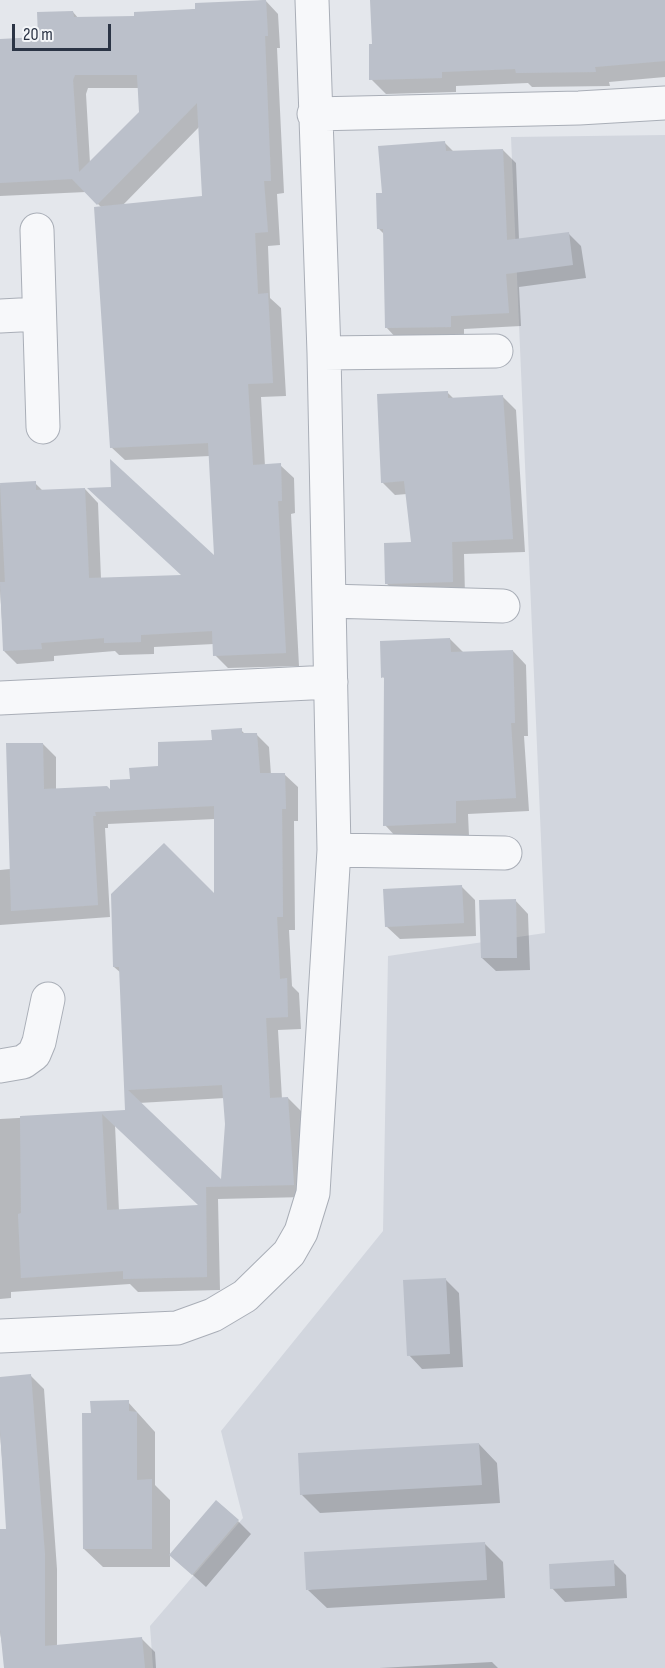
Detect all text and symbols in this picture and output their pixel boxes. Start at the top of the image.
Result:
scale bar [15,12,114,50]
text: 20 m [23,24,53,45]

